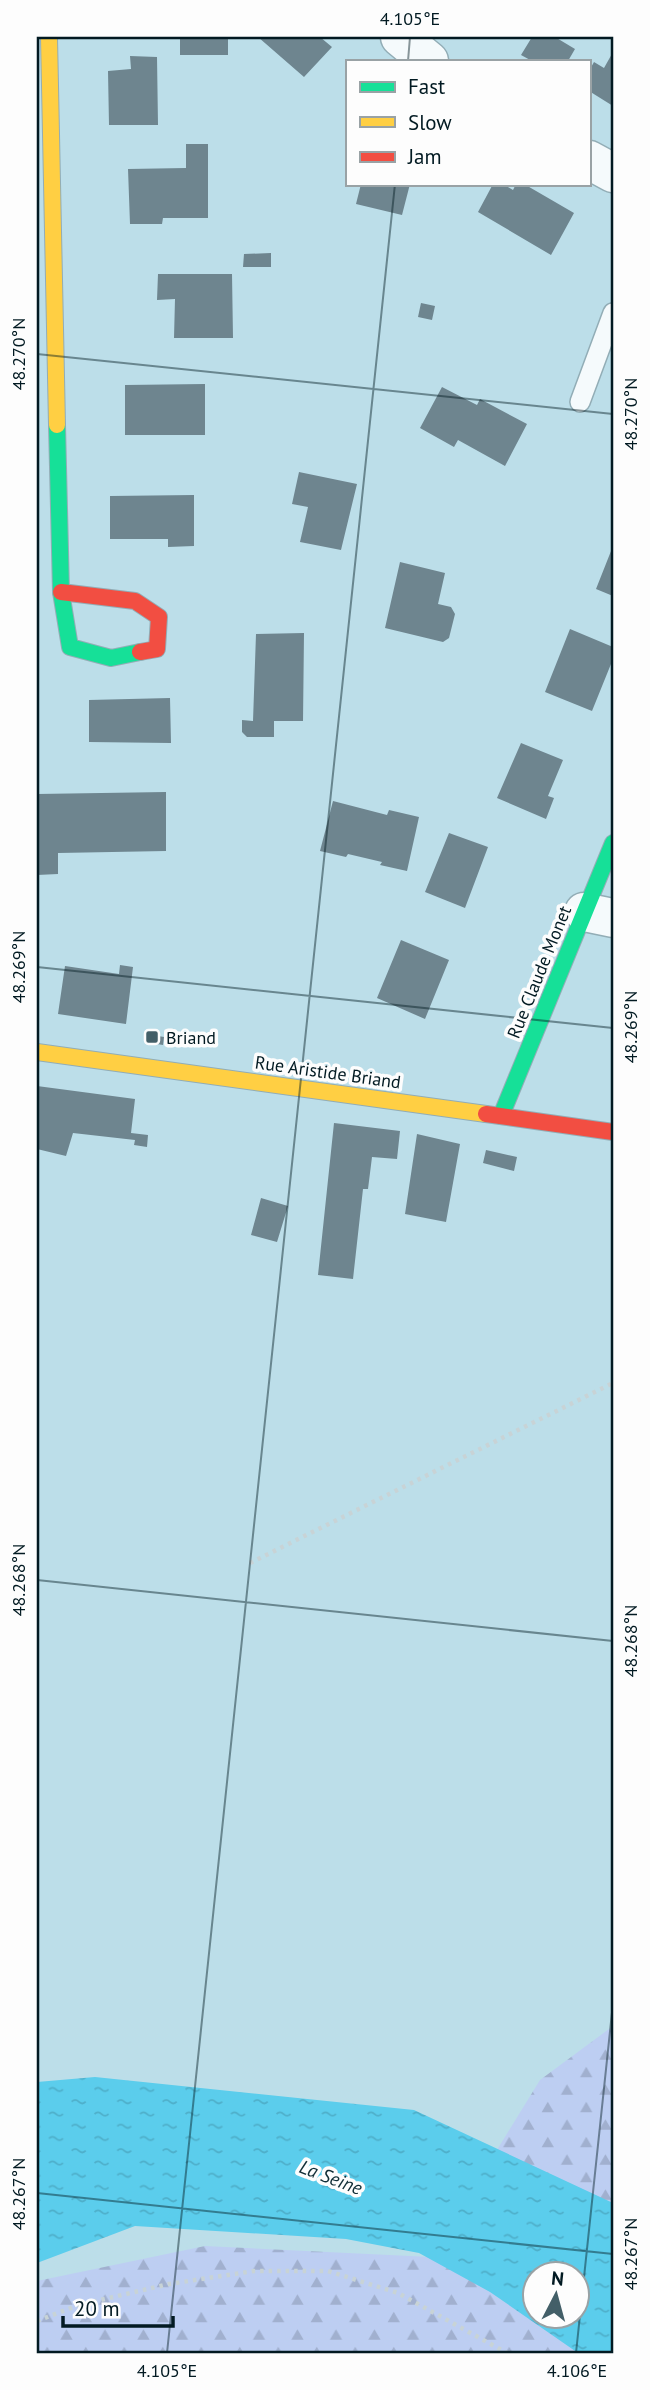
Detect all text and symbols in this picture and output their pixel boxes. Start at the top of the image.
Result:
text: 4.105°E [380,7,440,30]
legend [346,60,590,186]
text: Fast [408,73,445,100]
text: Slow [408,109,452,136]
text: Jam [407,143,442,170]
text: 48.270°N [7,318,30,390]
text: 48.270°N [619,378,642,450]
street label: Rue Claude Monet [502,902,576,1042]
text: 48.269°N [7,931,30,1003]
text: 48.269°N [619,991,642,1063]
place label: Briand [166,1026,216,1049]
marker: Briand [144,1029,160,1045]
street label: Rue Aristide Briand [254,1050,402,1094]
text: 48.268°N [7,1544,30,1616]
text: 48.268°N [619,1605,642,1677]
water label: La Seine [296,2154,366,2200]
text: 48.267°N [7,2158,30,2230]
text: 48.267°N [619,2218,642,2290]
north arrow [520,2260,590,2330]
text: N [550,2266,565,2291]
scale bar [63,2285,173,2329]
text: 20 m [74,2295,120,2322]
text: 4.105°E [137,2359,197,2382]
text: 4.106°E [547,2359,607,2382]

